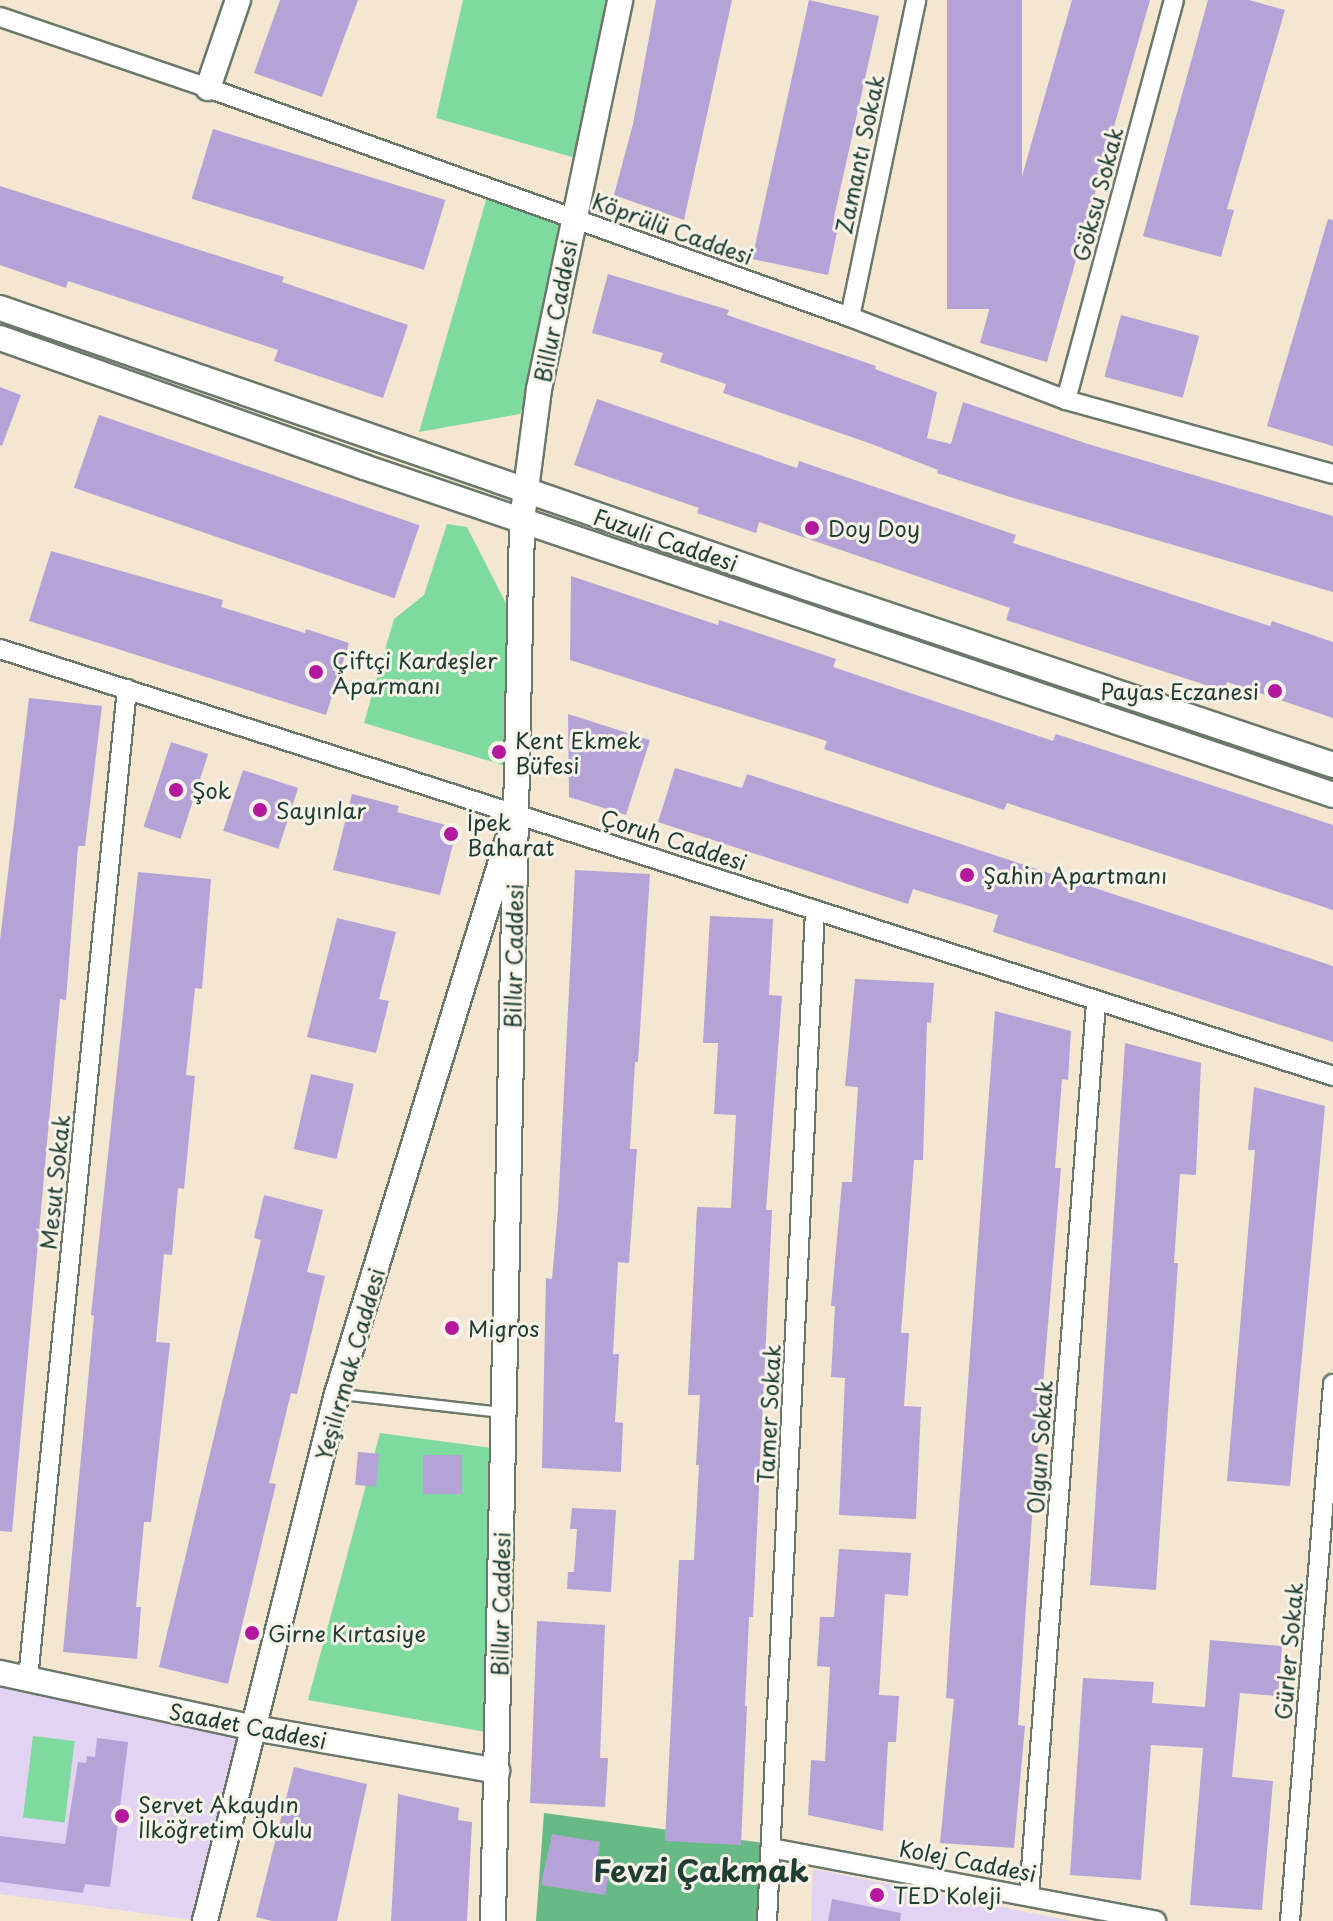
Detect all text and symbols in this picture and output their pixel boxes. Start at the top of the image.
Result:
street label: Zamantı Sokak [829,72,889,236]
street label: Göksu Sokak [1066,124,1128,264]
street label: Köprülü Caddesi [588,186,758,270]
street label: Billur Caddesi [528,237,582,385]
street label: Fuzuli Caddesi [591,502,741,576]
place label: Doy Doy [828,515,921,541]
marker: Doy Doy [803,519,821,537]
place label: Çiftçi Kardeşler Aparmanı [332,646,498,698]
marker: Çiftçi Kardeşler Aparmanı [307,663,325,681]
place label: Payas Eczanesi [1101,678,1259,704]
marker: Payas Eczanesi [1266,682,1284,700]
place label: Kent Ekmek Büfesi [515,726,642,778]
marker: Kent Ekmek Büfesi [490,743,508,761]
place label: Şok [192,777,231,803]
marker: Şok [167,781,185,799]
place label: Sayınlar [276,797,366,823]
marker: Sayınlar [251,801,269,819]
street label: Çoruh Caddesi [597,803,751,875]
place label: İpek Baharat [467,808,554,860]
marker: İpek Baharat [442,825,460,843]
place label: Şahin Apartmanı [983,862,1165,888]
marker: Şahin Apartmanı [958,866,976,884]
street label: Billur Caddesi [499,883,527,1029]
street label: Mesut Sokak [34,1112,74,1252]
street label: Yeşilırmak Caddesi [309,1265,389,1463]
place label: Migros [468,1315,539,1341]
marker: Migros [443,1319,461,1337]
street label: Tamer Sokak [751,1343,785,1485]
street label: Olgun Sokak [1021,1379,1057,1515]
street label: Billur Caddesi [486,1531,514,1677]
street label: Gürler Sokak [1269,1580,1307,1722]
place label: Girne Kırtasiye [268,1620,429,1646]
marker: Girne Kırtasiye [243,1624,261,1642]
street label: Saadet Caddesi [165,1696,331,1754]
place label: Servet Akaydın İlköğretim Okulu [138,1790,312,1842]
marker: Servet Akaydın İlköğretim Okulu [113,1807,131,1825]
street label: Kolej Caddesi [897,1834,1039,1886]
district label: Fevzi Çakmak [593,1852,809,1888]
place label: TED Koleji [893,1882,1001,1908]
marker: TED Koleji [868,1886,886,1904]

